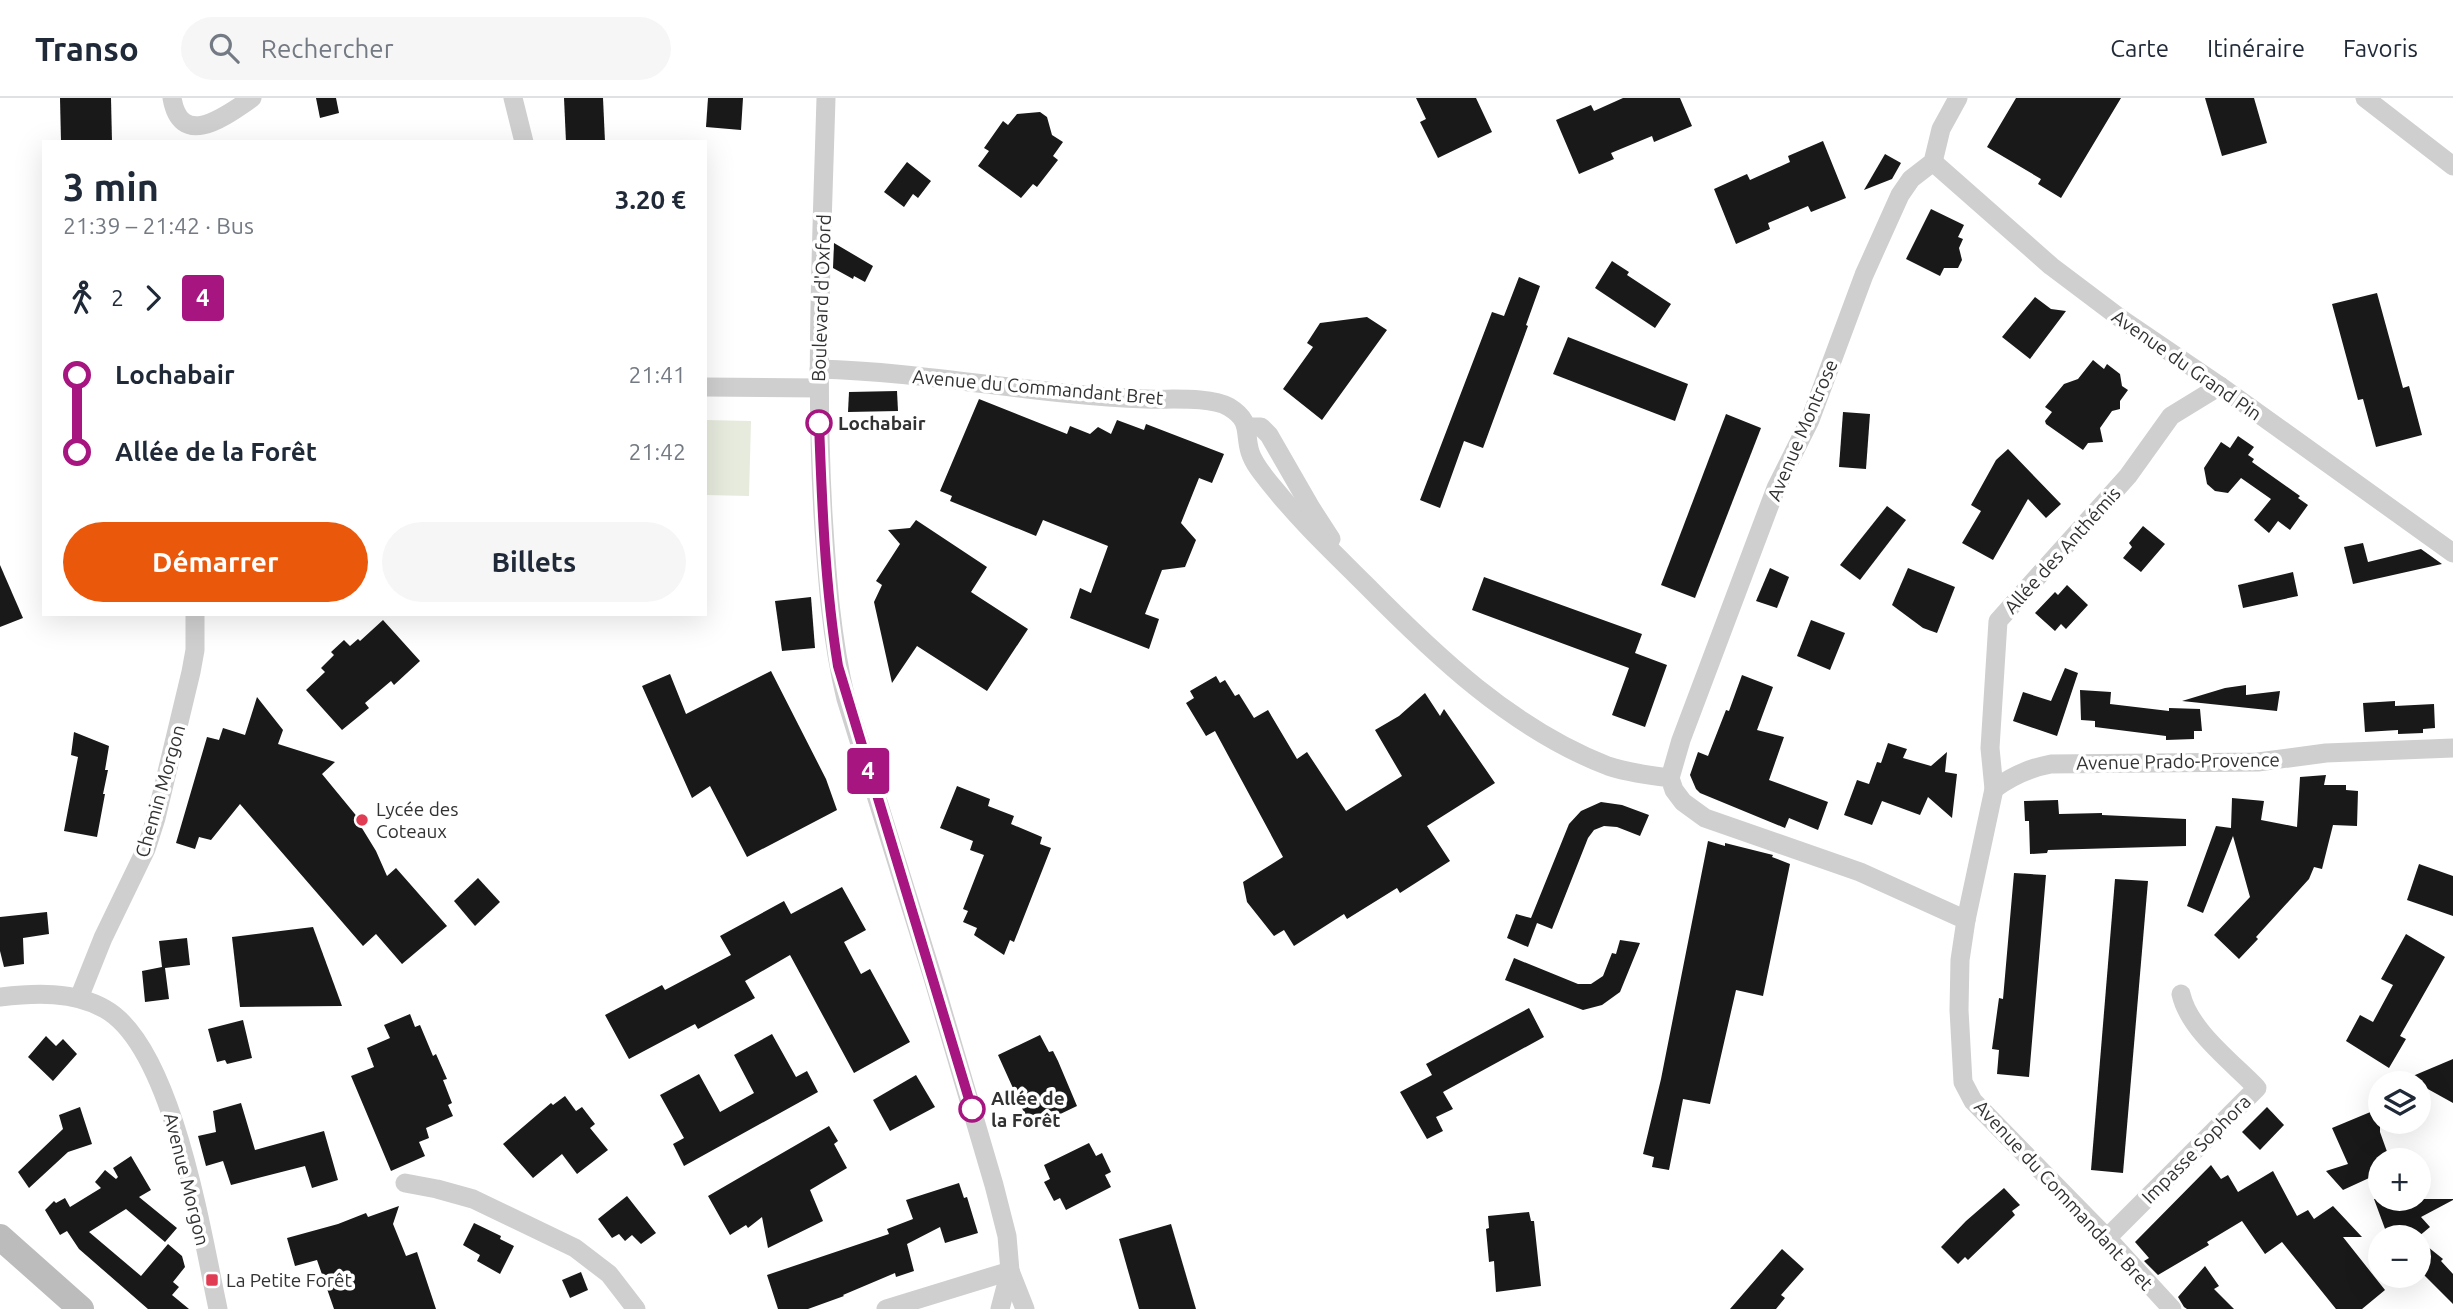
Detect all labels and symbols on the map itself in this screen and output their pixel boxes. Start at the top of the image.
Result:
street label: Boulevard d'Oxford [807,214,835,382]
street label: Avenue du Grand Pin [2108,305,2266,425]
street label: Avenue Montrose [1762,356,1842,504]
street label: Avenue du Commandant Bret [912,365,1165,409]
marker: Lochabair [806,410,832,436]
place label: Lochabair [838,412,926,434]
street label: Allée des Anthémis [1999,482,2125,618]
street label: Chemin Morgon [131,722,189,860]
line badge: 4 [845,748,891,794]
street label: Avenue Prado-Provence [2076,748,2280,774]
place label: Lycée des Coteaux [376,798,459,842]
marker: Lycée des Coteaux [354,812,370,828]
place label: Allée de la Forêt [991,1087,1065,1131]
street label: Impasse Sophora [2137,1090,2255,1208]
street label: Avenue du Commandant Bret [1970,1095,2158,1295]
marker: Allée de la Forêt [959,1096,985,1122]
street label: Avenue Morgon [160,1110,214,1248]
place label: La Petite Forêt [226,1269,352,1291]
marker: La Petite Forêt [204,1272,220,1288]

